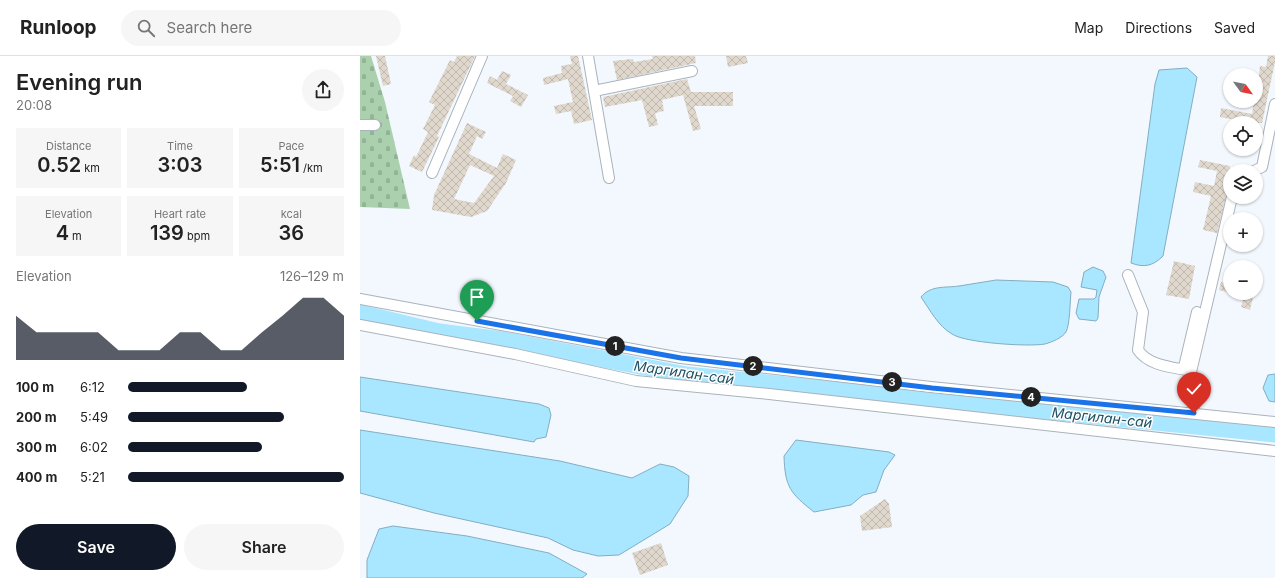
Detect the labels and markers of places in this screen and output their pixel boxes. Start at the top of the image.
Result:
pin [460,280,494,321]
pin: 1 [605,336,625,356]
pin: 2 [743,356,763,376]
pin: 3 [882,372,902,392]
pin [1177,372,1211,413]
pin: 4 [1021,387,1041,407]

